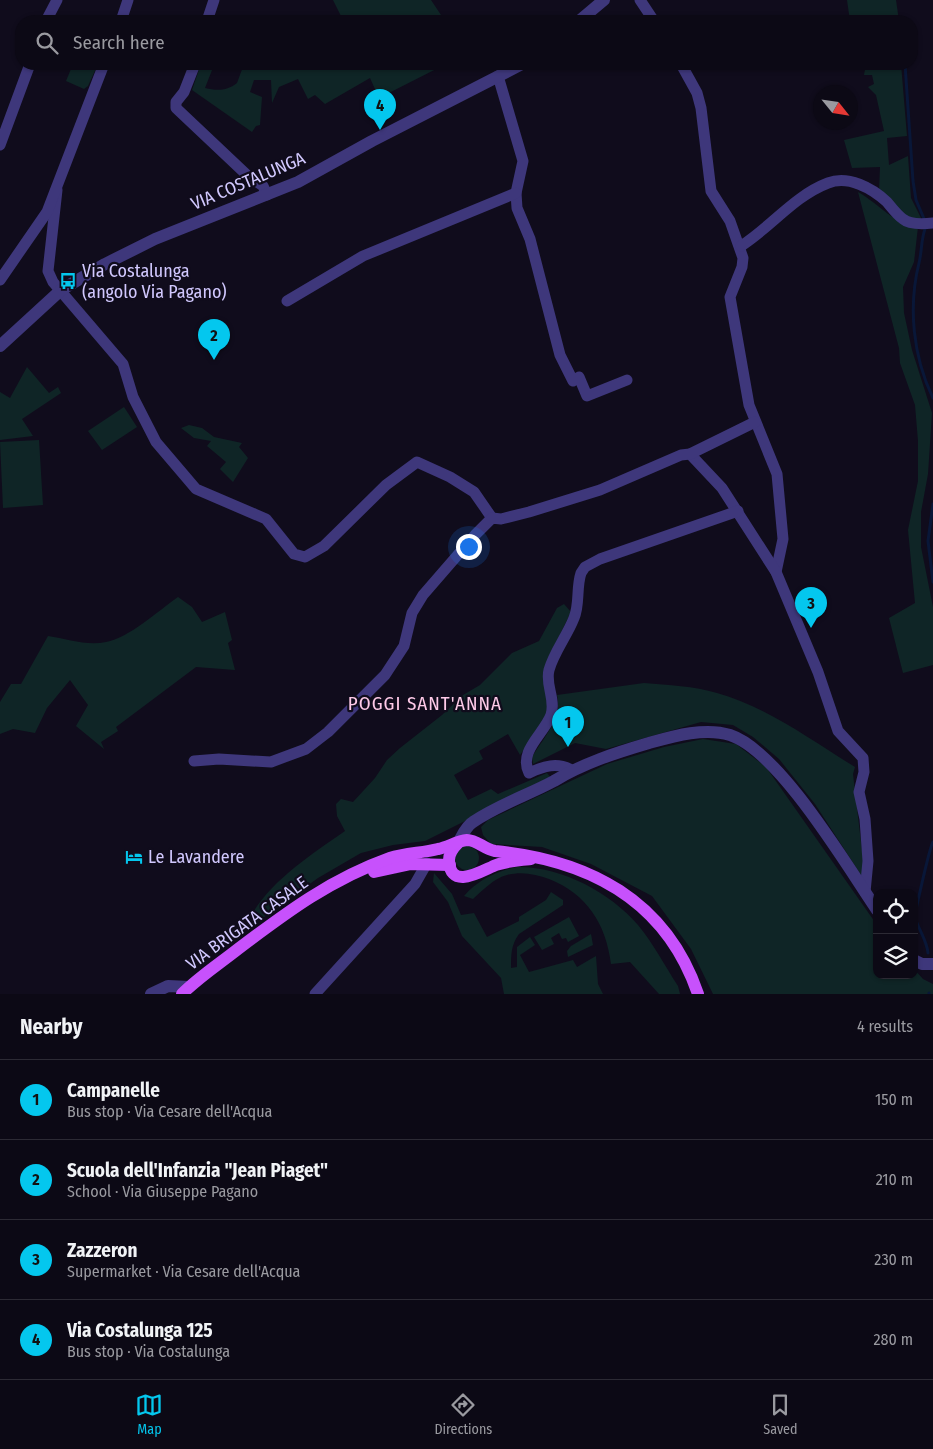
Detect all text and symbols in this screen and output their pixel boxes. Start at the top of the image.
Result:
search box [15,15,918,70]
icon: search [33,29,61,57]
text: Search here [73,31,165,54]
north arrow [813,85,858,130]
pin: 4 [364,89,396,130]
street label: VIA COSTALUNGA [188,147,309,215]
place label: Via Costalunga (angolo Via Pagano) [82,260,227,303]
bus stop icon: Via Costalunga (angolo Via Pagano) [58,271,78,291]
pin: 2 [198,319,230,360]
your location [456,534,482,560]
pin: 3 [795,587,827,628]
district label: POGGI SANT'ANNA [348,692,502,715]
pin: 1 [552,706,584,747]
place label: Le Lavandere [148,846,244,868]
hotel icon: Le Lavandere [124,847,144,867]
street label: VIA BRIGATA CASALE [182,871,312,975]
map controls [873,889,918,979]
button: locate [873,889,918,934]
button: layers [873,934,918,979]
text: Nearby [20,1014,82,1040]
text: 4 results [857,1017,913,1036]
text: Campanelle [67,1079,160,1102]
text: 1 [33,1090,39,1109]
text: 150 m [875,1090,913,1109]
text: Bus stop · Via Cesare dell'Acqua [67,1102,272,1121]
text: Scuola dell'Infanzia "Jean Piaget" [67,1159,328,1182]
text: 2 [32,1170,40,1189]
text: 210 m [876,1170,913,1189]
text: School · Via Giuseppe Pagano [67,1182,258,1201]
text: Zazzeron [67,1239,137,1262]
text: 3 [32,1250,40,1269]
text: 230 m [874,1250,913,1269]
text: Supermarket · Via Cesare dell'Acqua [67,1262,300,1281]
text: Via Costalunga 125 [67,1319,213,1342]
text: 4 [32,1330,40,1349]
text: 280 m [874,1330,913,1349]
text: Bus stop · Via Costalunga [67,1342,230,1361]
tab: Map [135,1391,163,1438]
tab: Directions [434,1391,492,1438]
tab: Saved [763,1391,798,1438]

